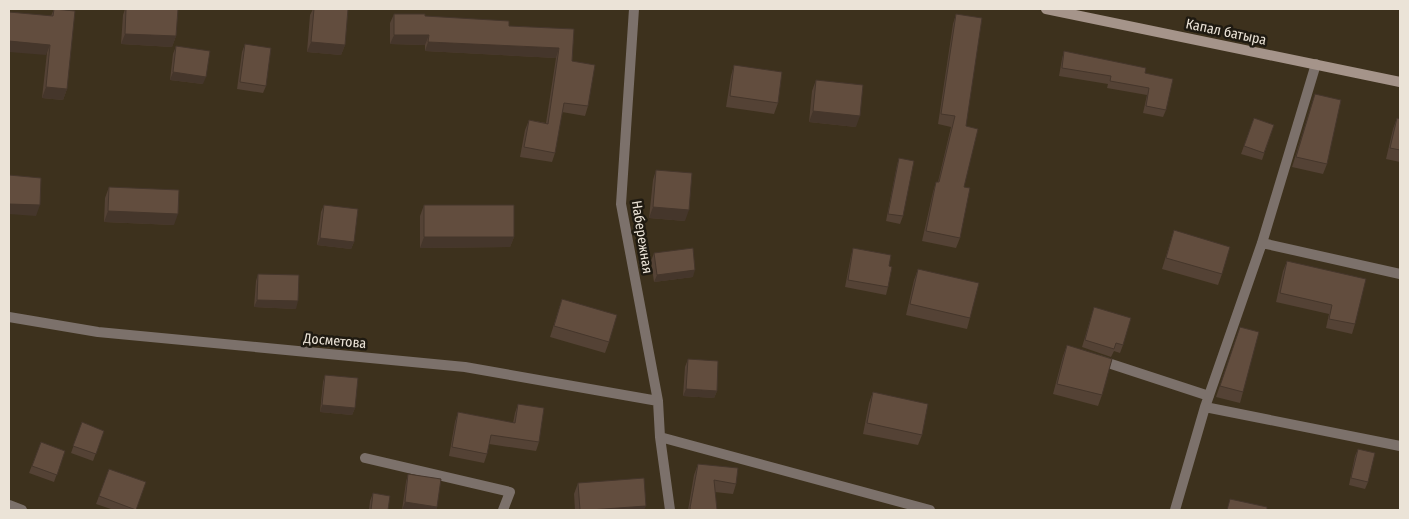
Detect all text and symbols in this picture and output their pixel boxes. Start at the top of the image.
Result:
street label: Капал батыра [1184,15,1268,49]
street label: Набережная [628,199,656,275]
street label: Досметова [302,330,367,352]

